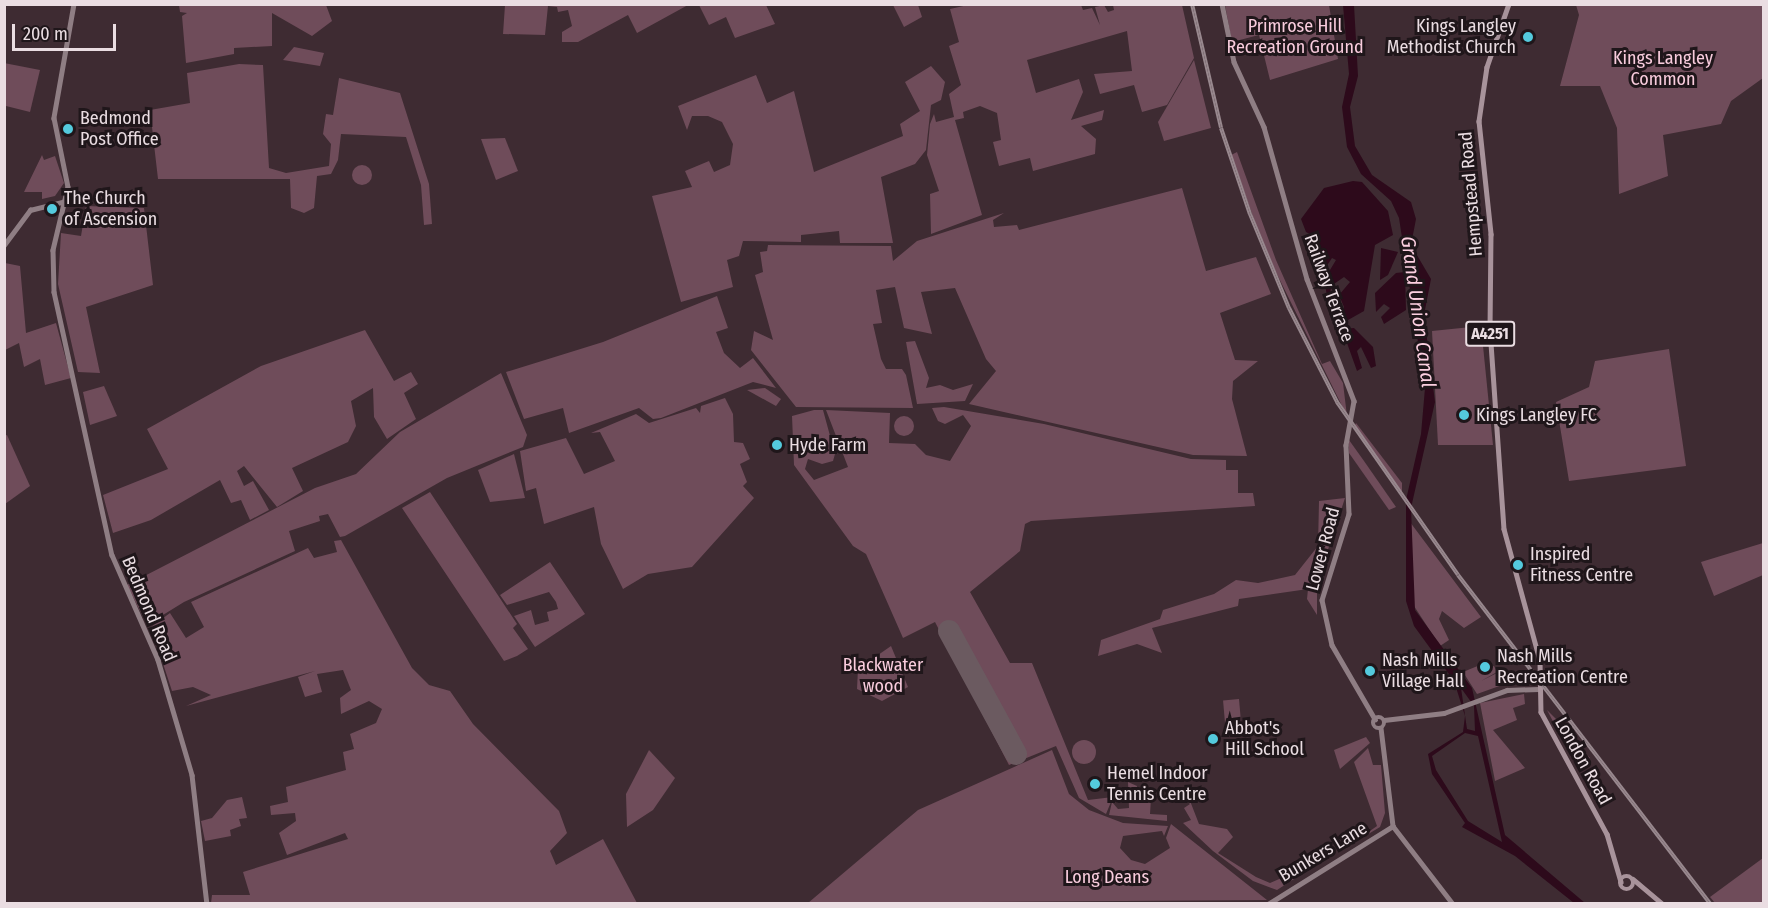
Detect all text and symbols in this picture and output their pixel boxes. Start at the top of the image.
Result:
scale bar [15,12,118,50]
park label: Primrose Hill Recreation Ground [1226,16,1364,58]
place label: Kings Langley Methodist Church [1387,16,1516,58]
text: 200 m [23,23,68,45]
marker: Kings Langley Methodist Church [1521,30,1535,44]
park label: Kings Langley Common [1613,48,1713,90]
place label: Bedmond Post Office [80,108,159,150]
marker: Bedmond Post Office [61,122,75,136]
street label: Hempstead Road [1455,131,1487,257]
place label: The Church of Ascension [64,188,157,230]
marker: The Church of Ascension [45,202,59,216]
street label: Railway Terrace [1299,231,1359,345]
water label: Grand Union Canal [1395,235,1441,389]
road number: A4251 [1464,321,1516,347]
place label: Kings Langley FC [1476,404,1597,426]
marker: Kings Langley FC [1457,408,1471,422]
place label: Hyde Farm [789,434,866,456]
marker: Hyde Farm [770,438,784,452]
street label: Lower Road [1301,505,1345,593]
place label: Inspired Fitness Centre [1530,544,1633,586]
street label: Bedmond Road [117,553,181,665]
marker: Inspired Fitness Centre [1511,558,1525,572]
place label: Nash Mills Recreation Centre [1497,646,1628,688]
place label: Nash Mills Village Hall [1382,650,1464,692]
park label: Blackwater wood [843,655,923,698]
marker: Nash Mills Recreation Centre [1478,660,1492,674]
marker: Nash Mills Village Hall [1363,664,1377,678]
street label: London Road [1550,713,1616,809]
place label: Abbot's Hill School [1225,718,1304,760]
marker: Abbot's Hill School [1206,732,1220,746]
place label: Hemel Indoor Tennis Centre [1107,763,1208,806]
marker: Hemel Indoor Tennis Centre [1088,777,1102,791]
street label: Bunkers Lane [1275,817,1371,887]
park label: Long Deans [1065,866,1149,888]

